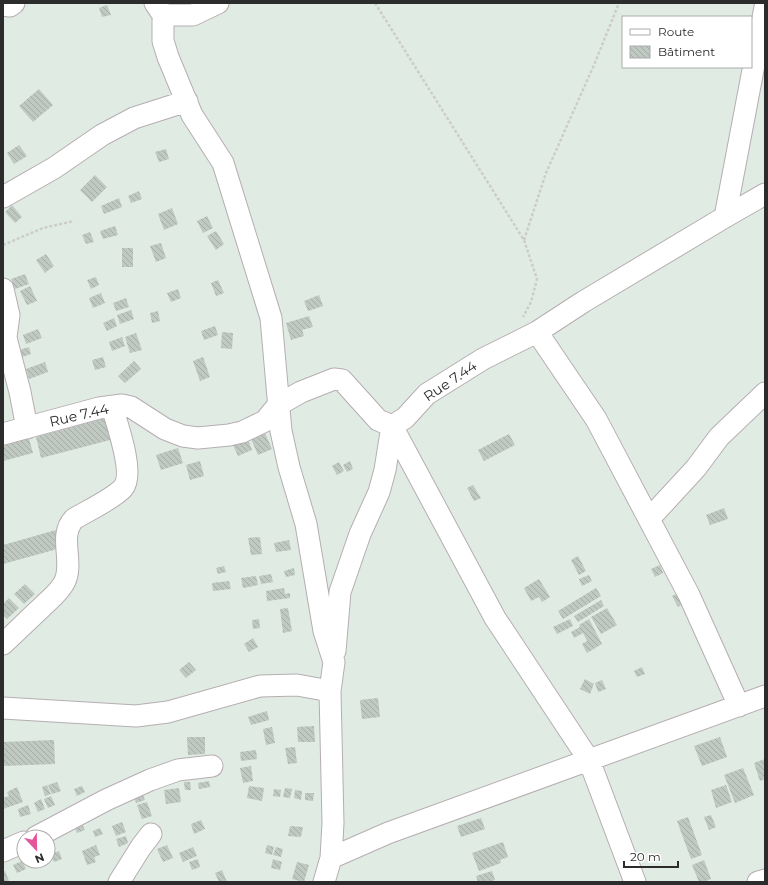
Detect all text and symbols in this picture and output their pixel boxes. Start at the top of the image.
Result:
legend [622,16,752,68]
text: Route [658,24,694,39]
text: Bâtiment [658,44,715,59]
street label: Rue 7.44 [420,356,481,405]
street label: Rue 7.44 [48,399,111,431]
north arrow [16,829,56,869]
scale bar [624,843,678,869]
text: 20 m [630,849,661,864]
text: N [33,850,46,866]

